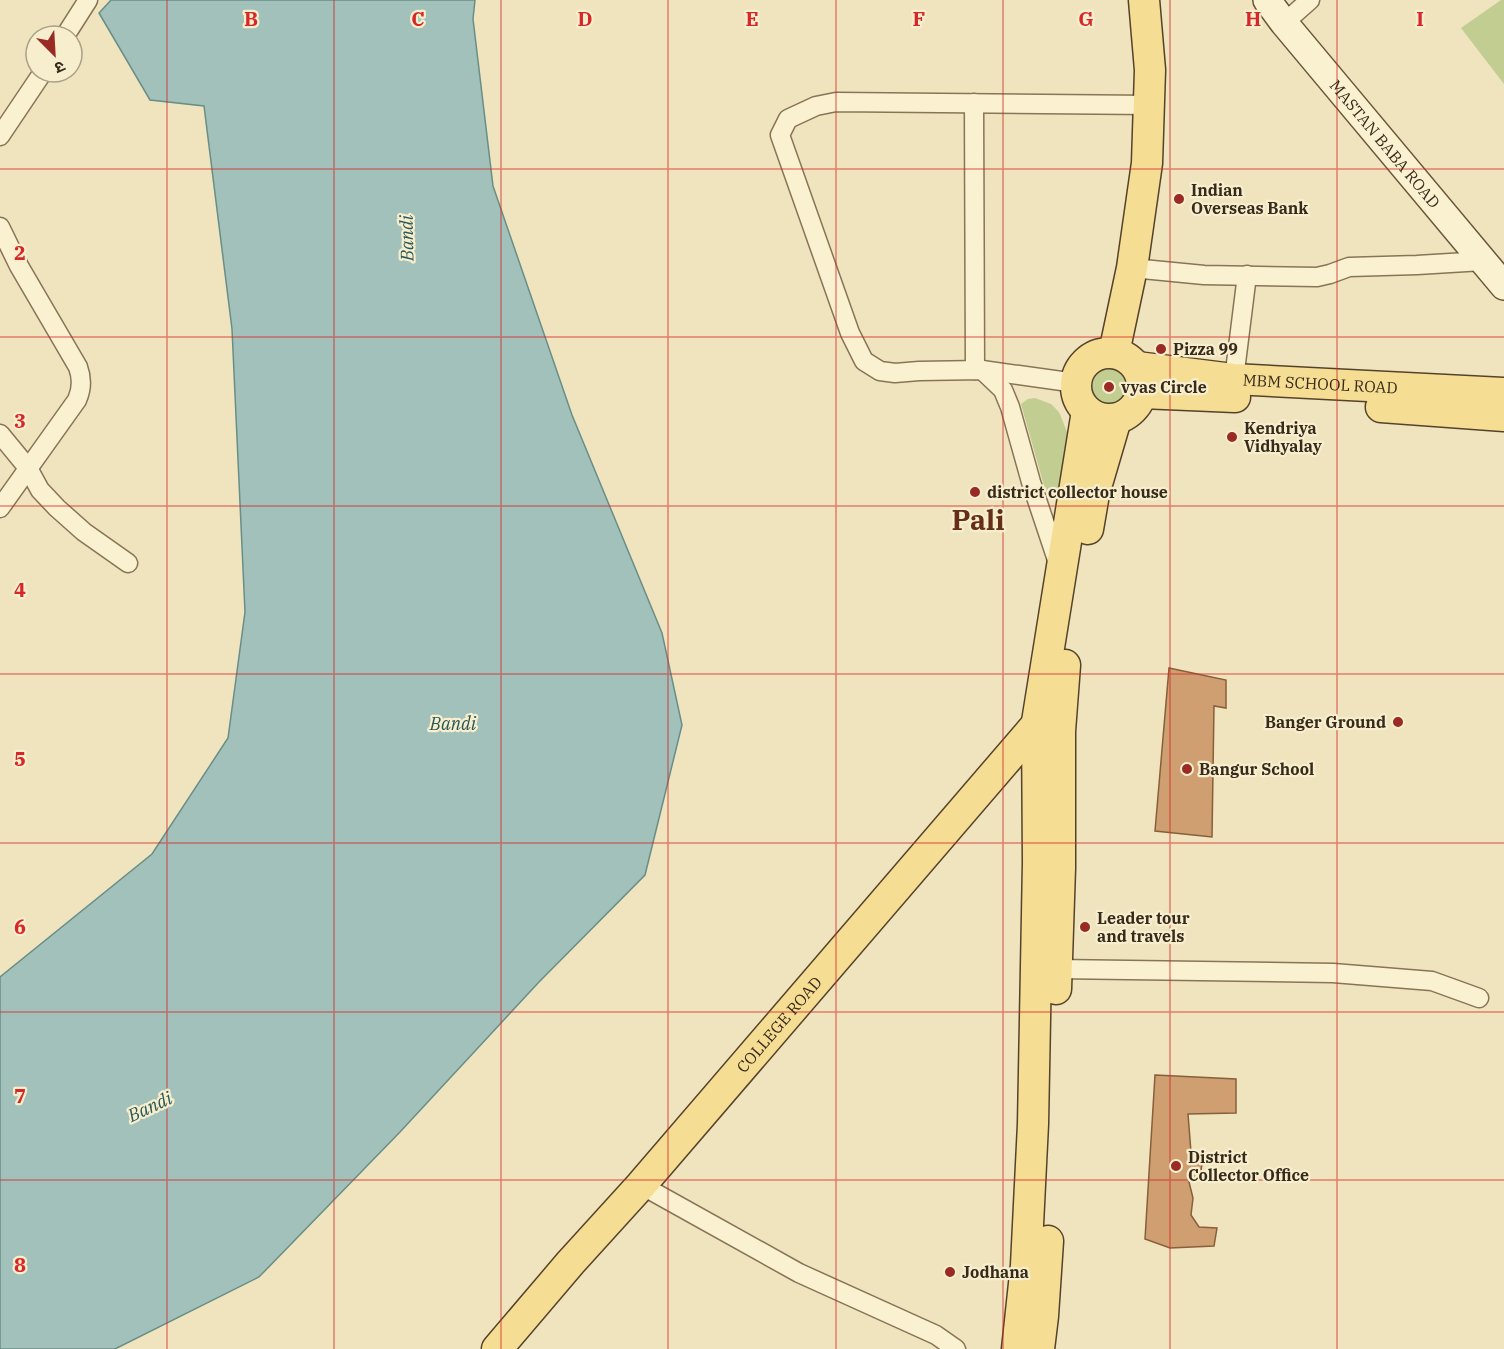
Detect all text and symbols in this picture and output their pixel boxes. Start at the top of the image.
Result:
text: B [244,5,258,32]
text: C [411,5,425,32]
text: D [577,5,593,32]
text: E [745,5,759,32]
text: F [913,5,925,32]
text: G [1078,5,1094,32]
text: H [1245,5,1261,32]
text: I [1416,5,1424,32]
north arrow [24,24,84,84]
text: उ [51,57,68,79]
street label: MASTAN BABA ROAD [1326,75,1444,212]
place label: Indian Overseas Bank [1191,180,1308,218]
marker: Indian Overseas Bank [1172,192,1186,206]
water label: Bandi [395,214,418,262]
text: 2 [14,239,26,266]
place label: Pizza 99 [1173,339,1238,359]
marker: Pizza 99 [1154,342,1168,356]
street label: MBM SCHOOL ROAD [1242,370,1398,397]
place label: vyas Circle [1121,377,1207,397]
marker: vyas Circle [1102,380,1116,394]
text: 3 [14,407,26,434]
place label: Kendriya Vidhyalay [1244,418,1323,456]
marker: Kendriya Vidhyalay [1225,430,1239,444]
place label: district collector house [987,482,1168,502]
marker: district collector house [968,485,982,499]
district label: Pali [951,501,1005,538]
text: 4 [14,576,26,603]
water label: Bandi [429,712,477,735]
place label: Banger Ground [1265,712,1386,732]
marker: Banger Ground [1391,715,1405,729]
text: 5 [14,745,26,772]
place label: Bangur School [1199,759,1314,779]
marker: Bangur School [1180,762,1194,776]
place label: Leader tour and travels [1097,908,1190,946]
text: 6 [14,913,26,940]
marker: Leader tour and travels [1078,920,1092,934]
street label: COLLEGE ROAD [732,972,826,1077]
text: 7 [14,1082,26,1109]
water label: Bandi [123,1086,176,1127]
place label: District Collector Office [1188,1147,1309,1185]
marker: District Collector Office [1169,1159,1183,1173]
text: 8 [14,1251,26,1278]
place label: Jodhana [962,1262,1029,1282]
marker: Jodhana [943,1265,957,1279]

